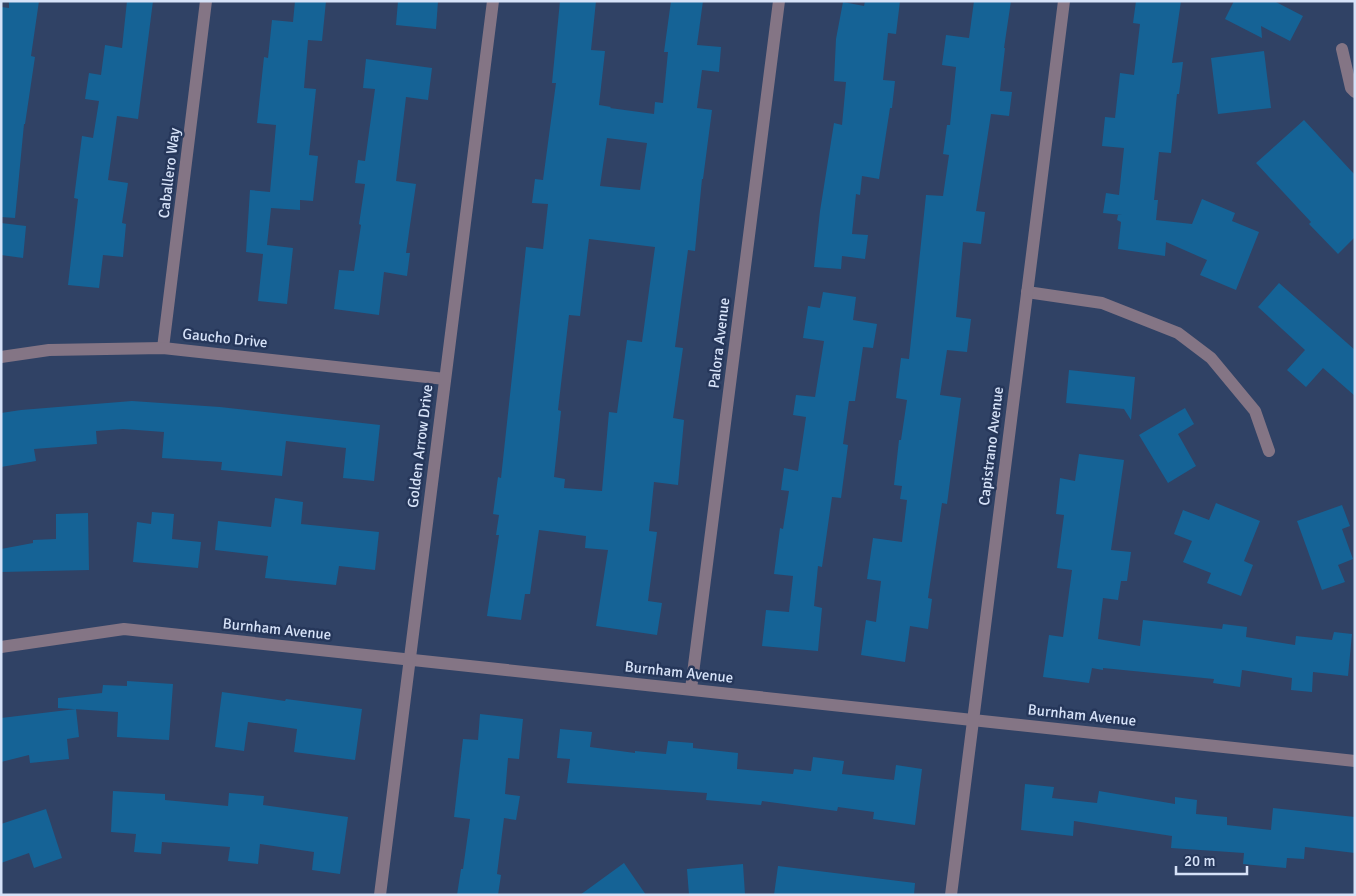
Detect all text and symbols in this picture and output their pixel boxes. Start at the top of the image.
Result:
street label: Caballero Way [155,127,183,219]
street label: Palora Avenue [705,297,733,389]
street label: Gaucho Drive [182,325,268,351]
street label: Golden Arrow Drive [404,383,436,509]
street label: Capistrano Avenue [975,386,1007,506]
street label: Burnham Avenue [222,614,332,644]
street label: Burnham Avenue [624,657,734,687]
street label: Burnham Avenue [1027,700,1137,730]
scale bar [1176,844,1247,876]
text: 20 m [1184,852,1215,870]

